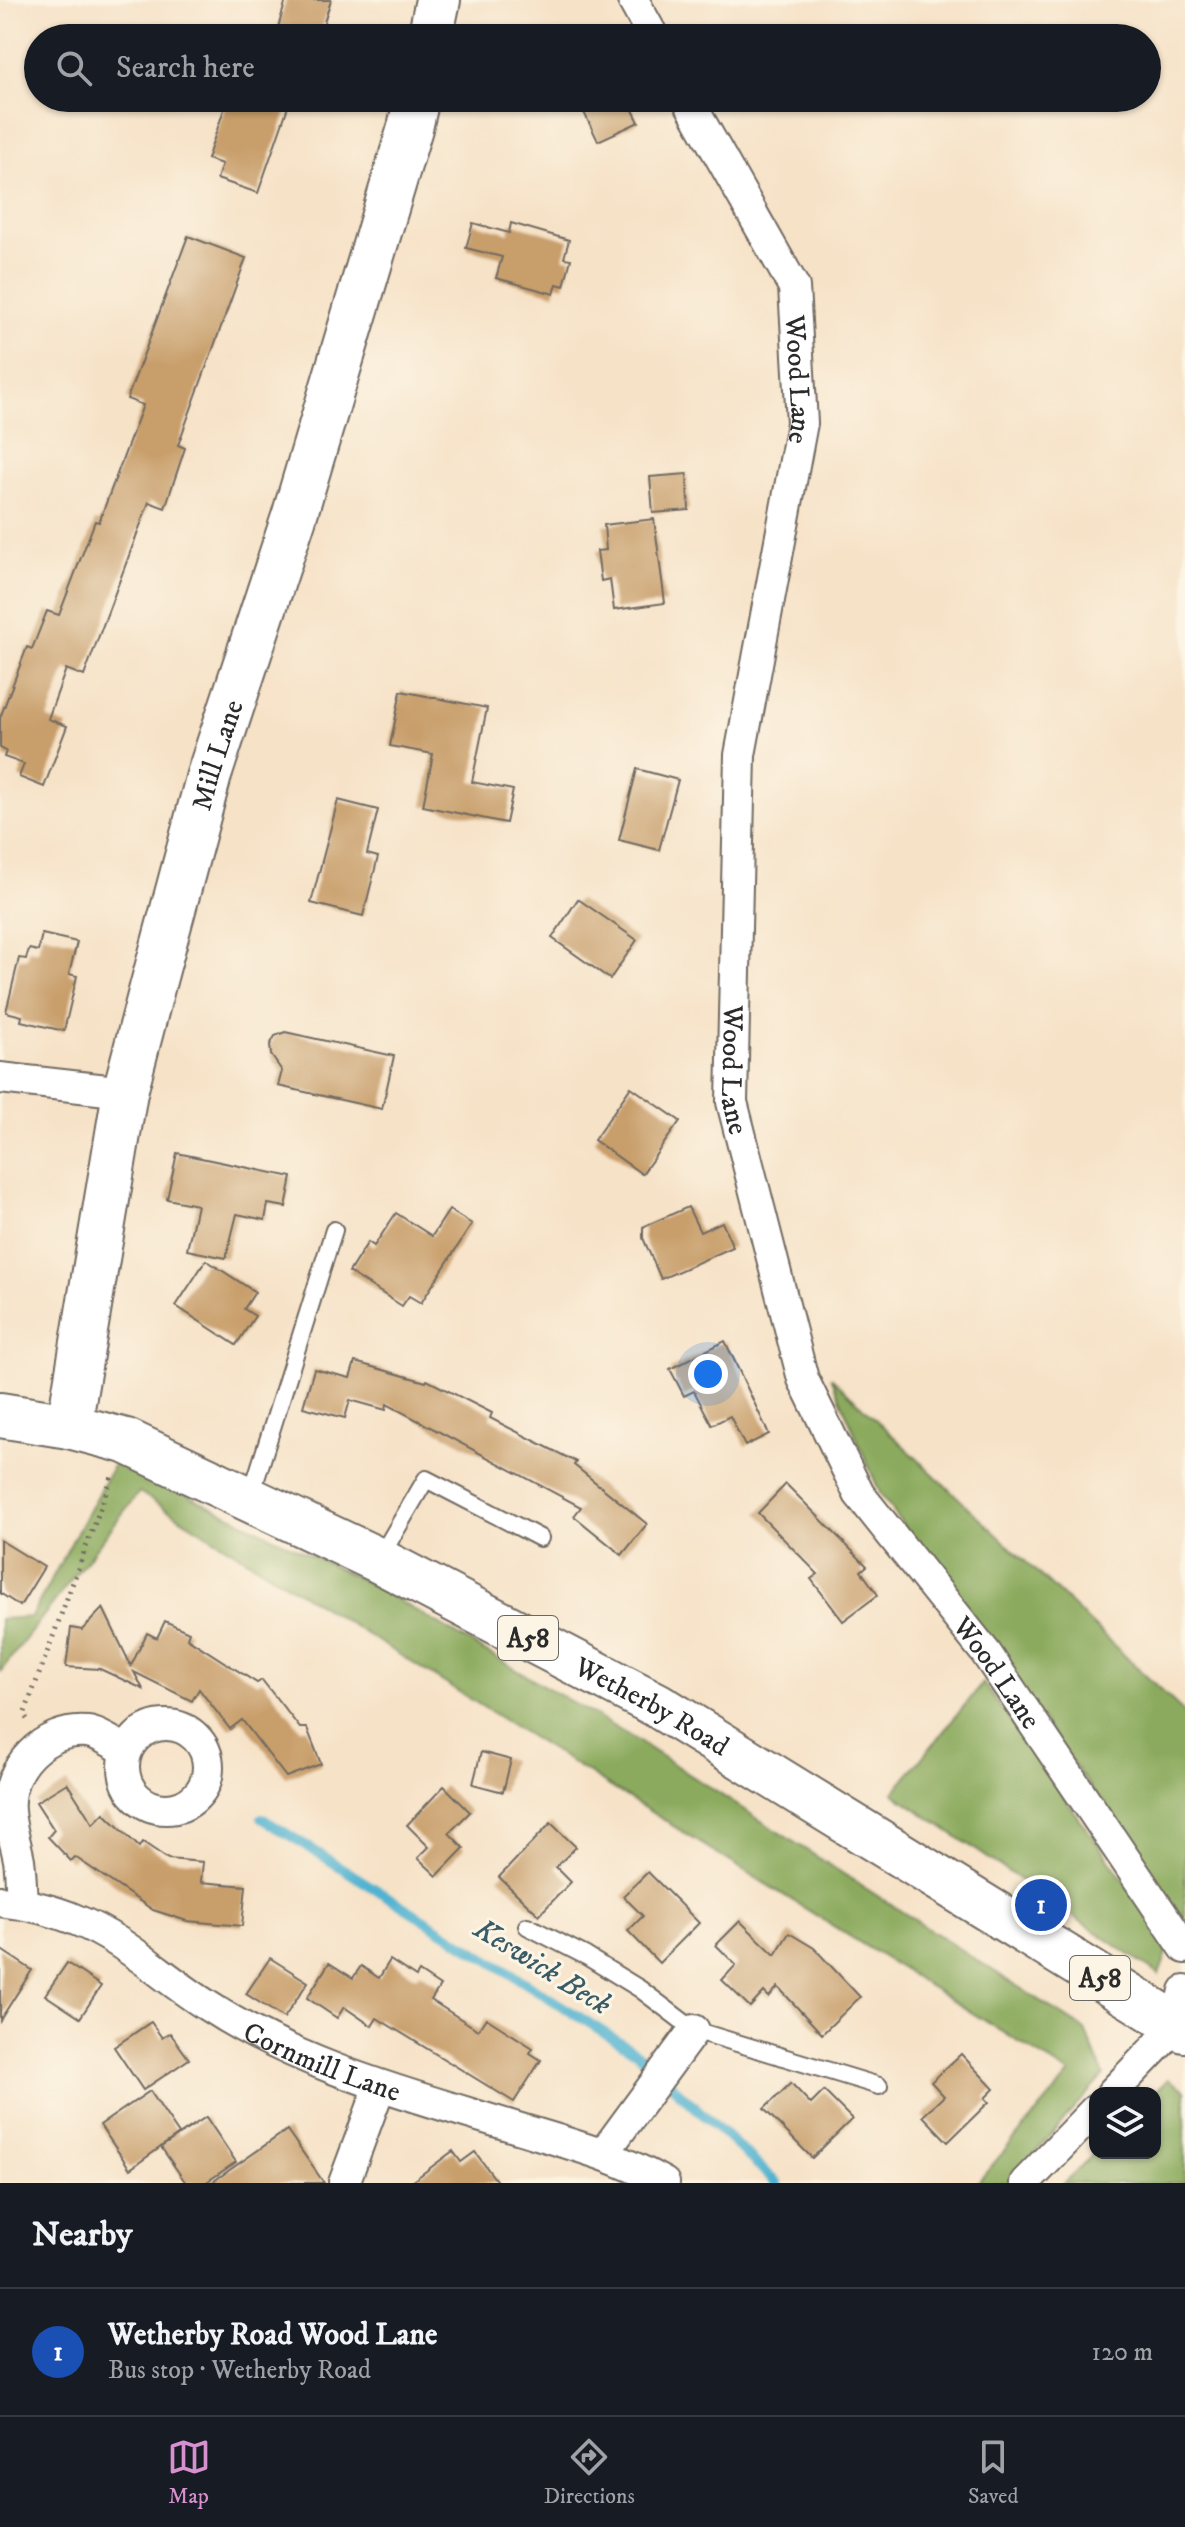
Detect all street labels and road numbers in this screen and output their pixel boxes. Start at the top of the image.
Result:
street label: Wood Lane [777,313,819,447]
street label: Mill Lane [184,696,252,814]
street label: Wood Lane [712,1003,756,1138]
street label: Wood Lane [944,1609,1048,1736]
road number: A58 [498,1616,558,1660]
street label: Wetherby Road [568,1649,735,1764]
road number: A58 [1070,1956,1130,2000]
street label: Cornmill Lane [237,2014,405,2110]

